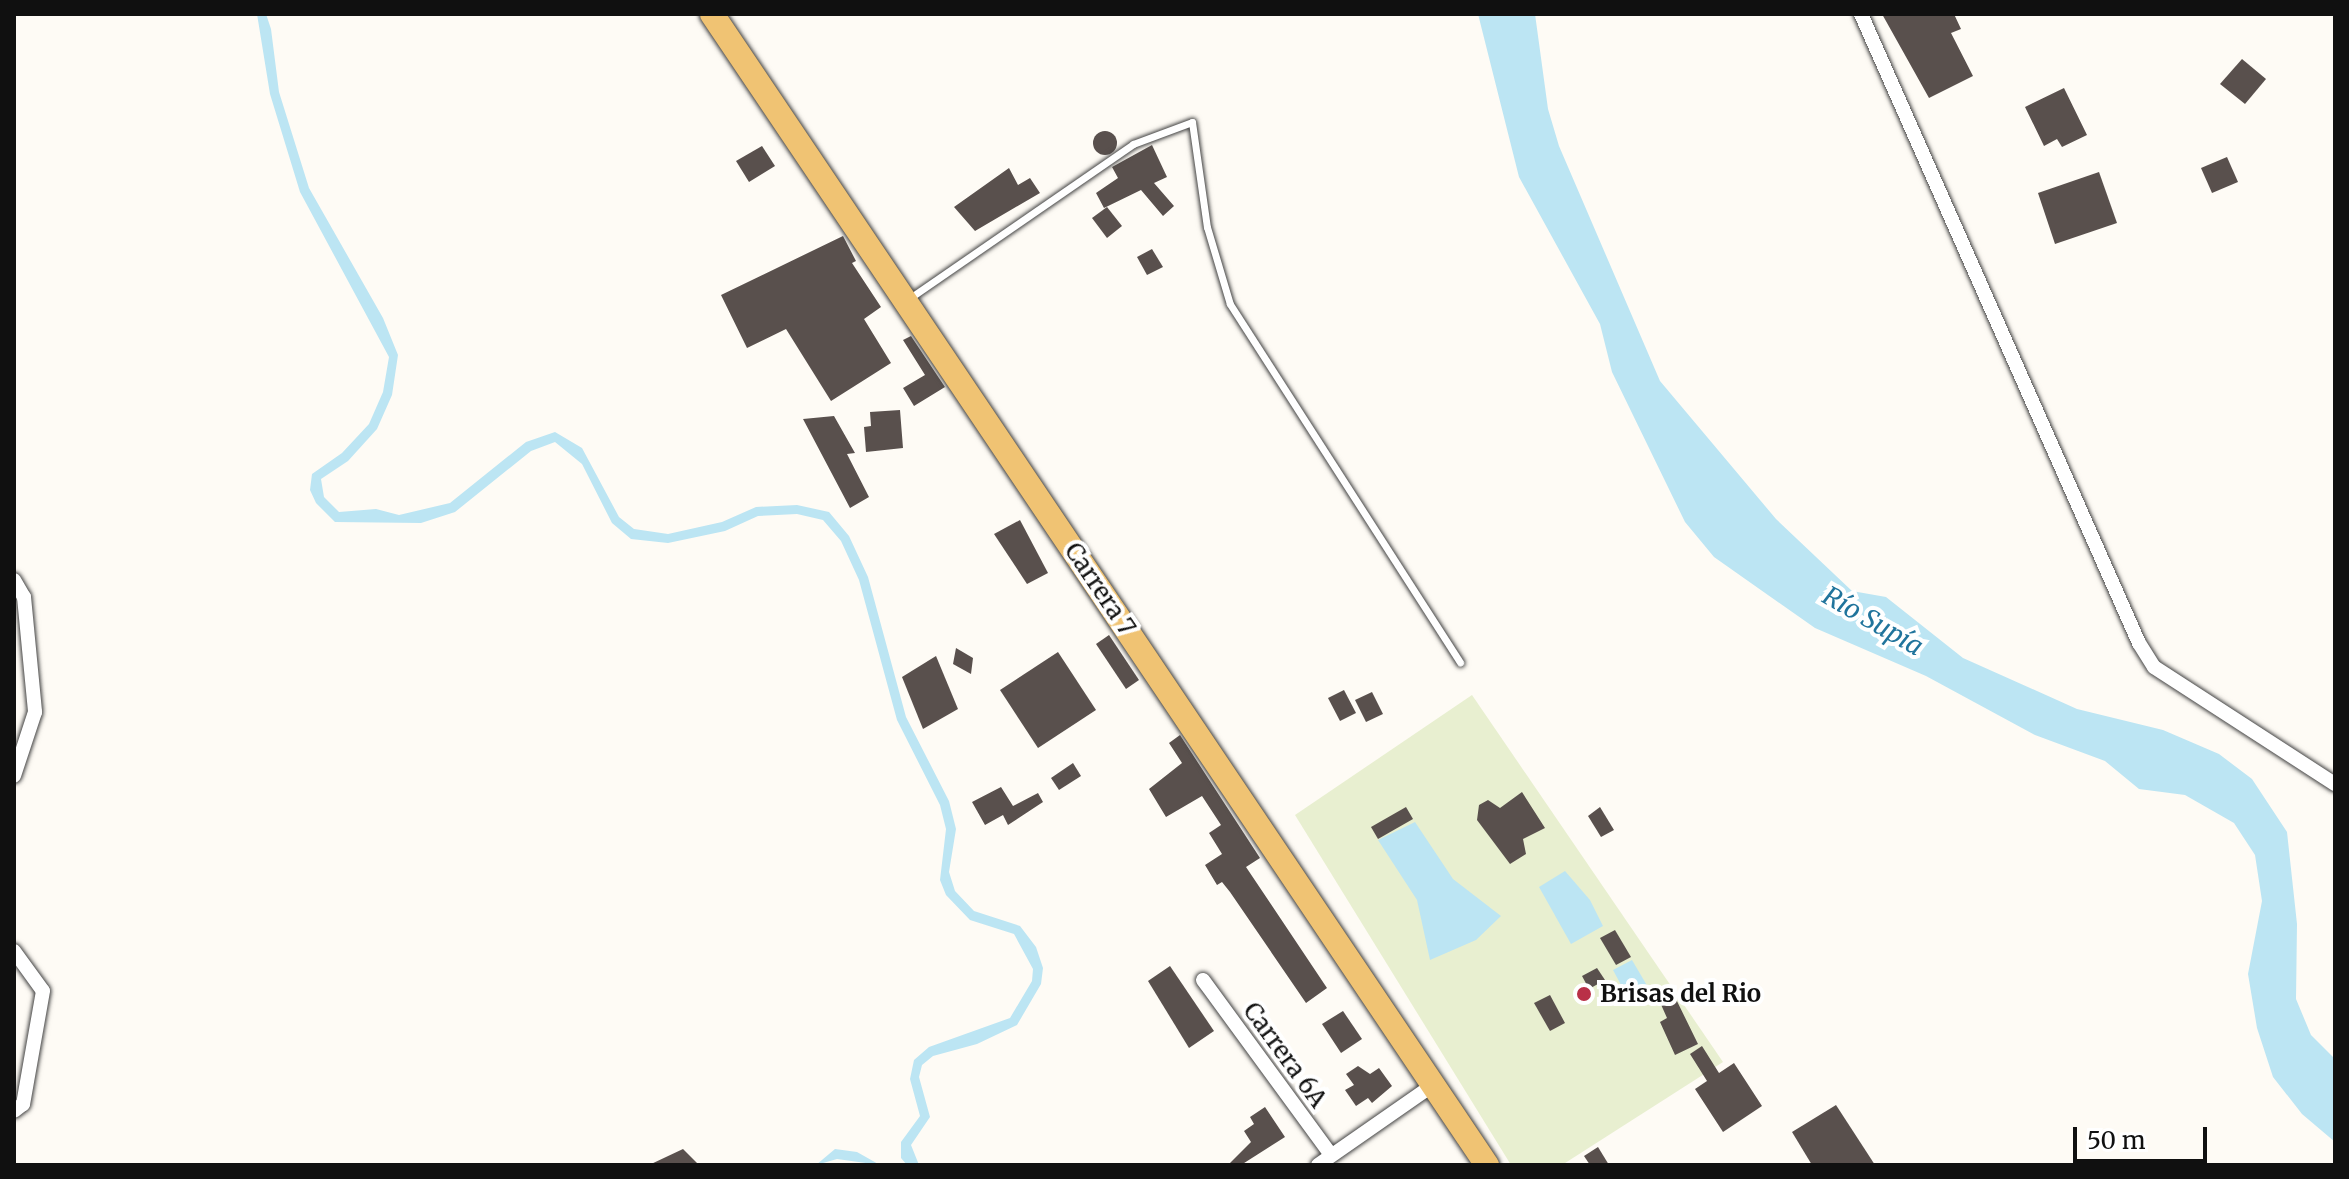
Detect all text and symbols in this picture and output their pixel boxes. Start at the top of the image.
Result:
street label: Carrera 7 [1059,537,1141,641]
water label: Río Supía [1817,580,1929,662]
place label: Brisas del Rio [1600,980,1761,1008]
marker: Brisas del Rio [1575,985,1593,1003]
street label: Carrera 6A [1237,997,1333,1113]
scale bar [2077,1111,2211,1161]
text: 50 m [2087,1125,2146,1156]

